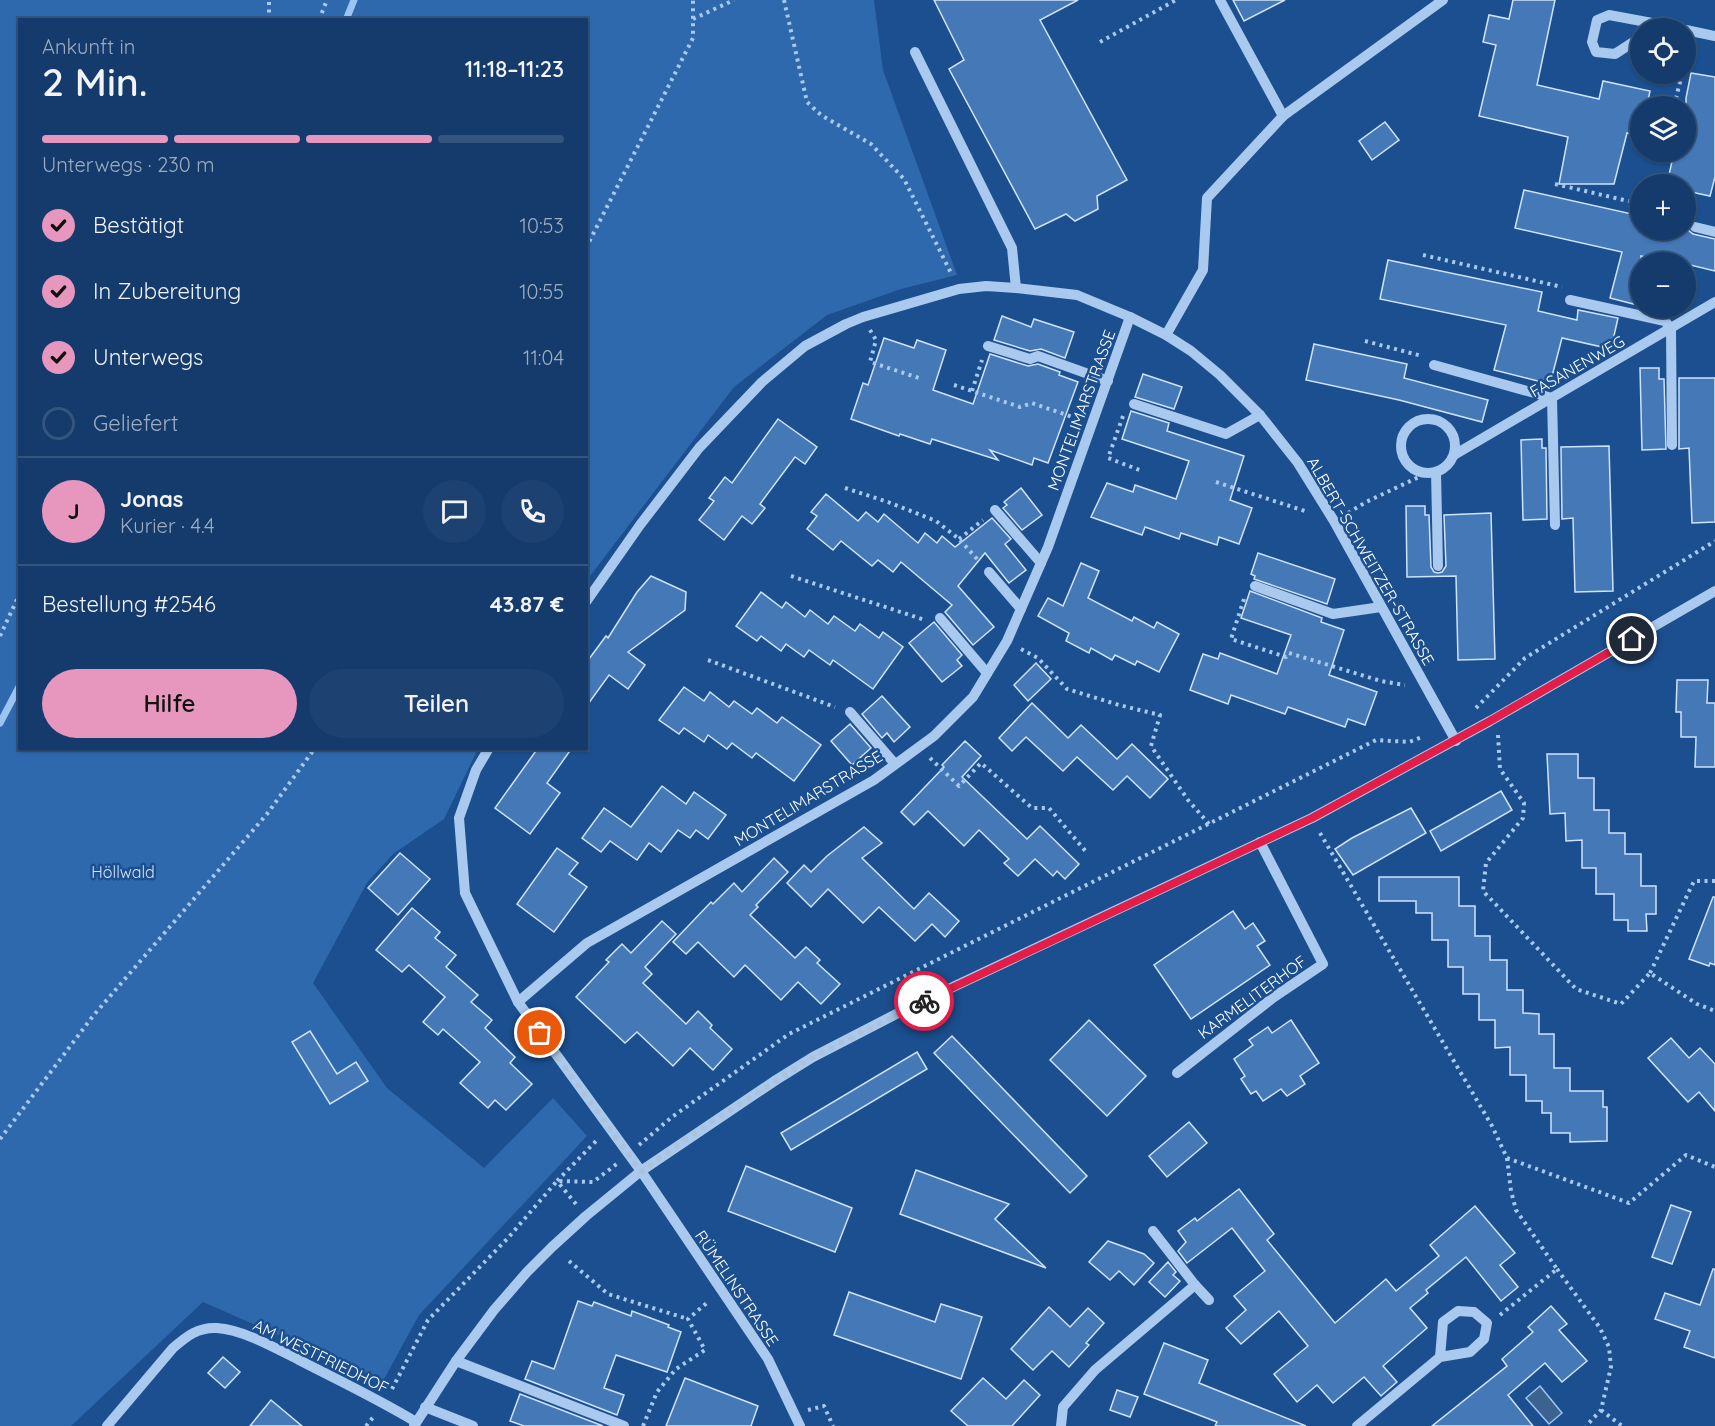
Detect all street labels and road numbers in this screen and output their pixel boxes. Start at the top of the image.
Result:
street label: MONTELIMARSTRASSE [1043,327,1119,493]
street label: FASANENWEG [1526,331,1628,401]
street label: ALBERT-SCHWEITZER-STRASSE [1303,453,1439,669]
street label: MONTELIMARSTRASSE [730,746,886,850]
street label: KARMELITERHOF [1194,951,1310,1043]
street label: RÜMELINSTRASSE [691,1226,783,1350]
street label: AM WESTFRIEDHOF [250,1314,392,1398]

